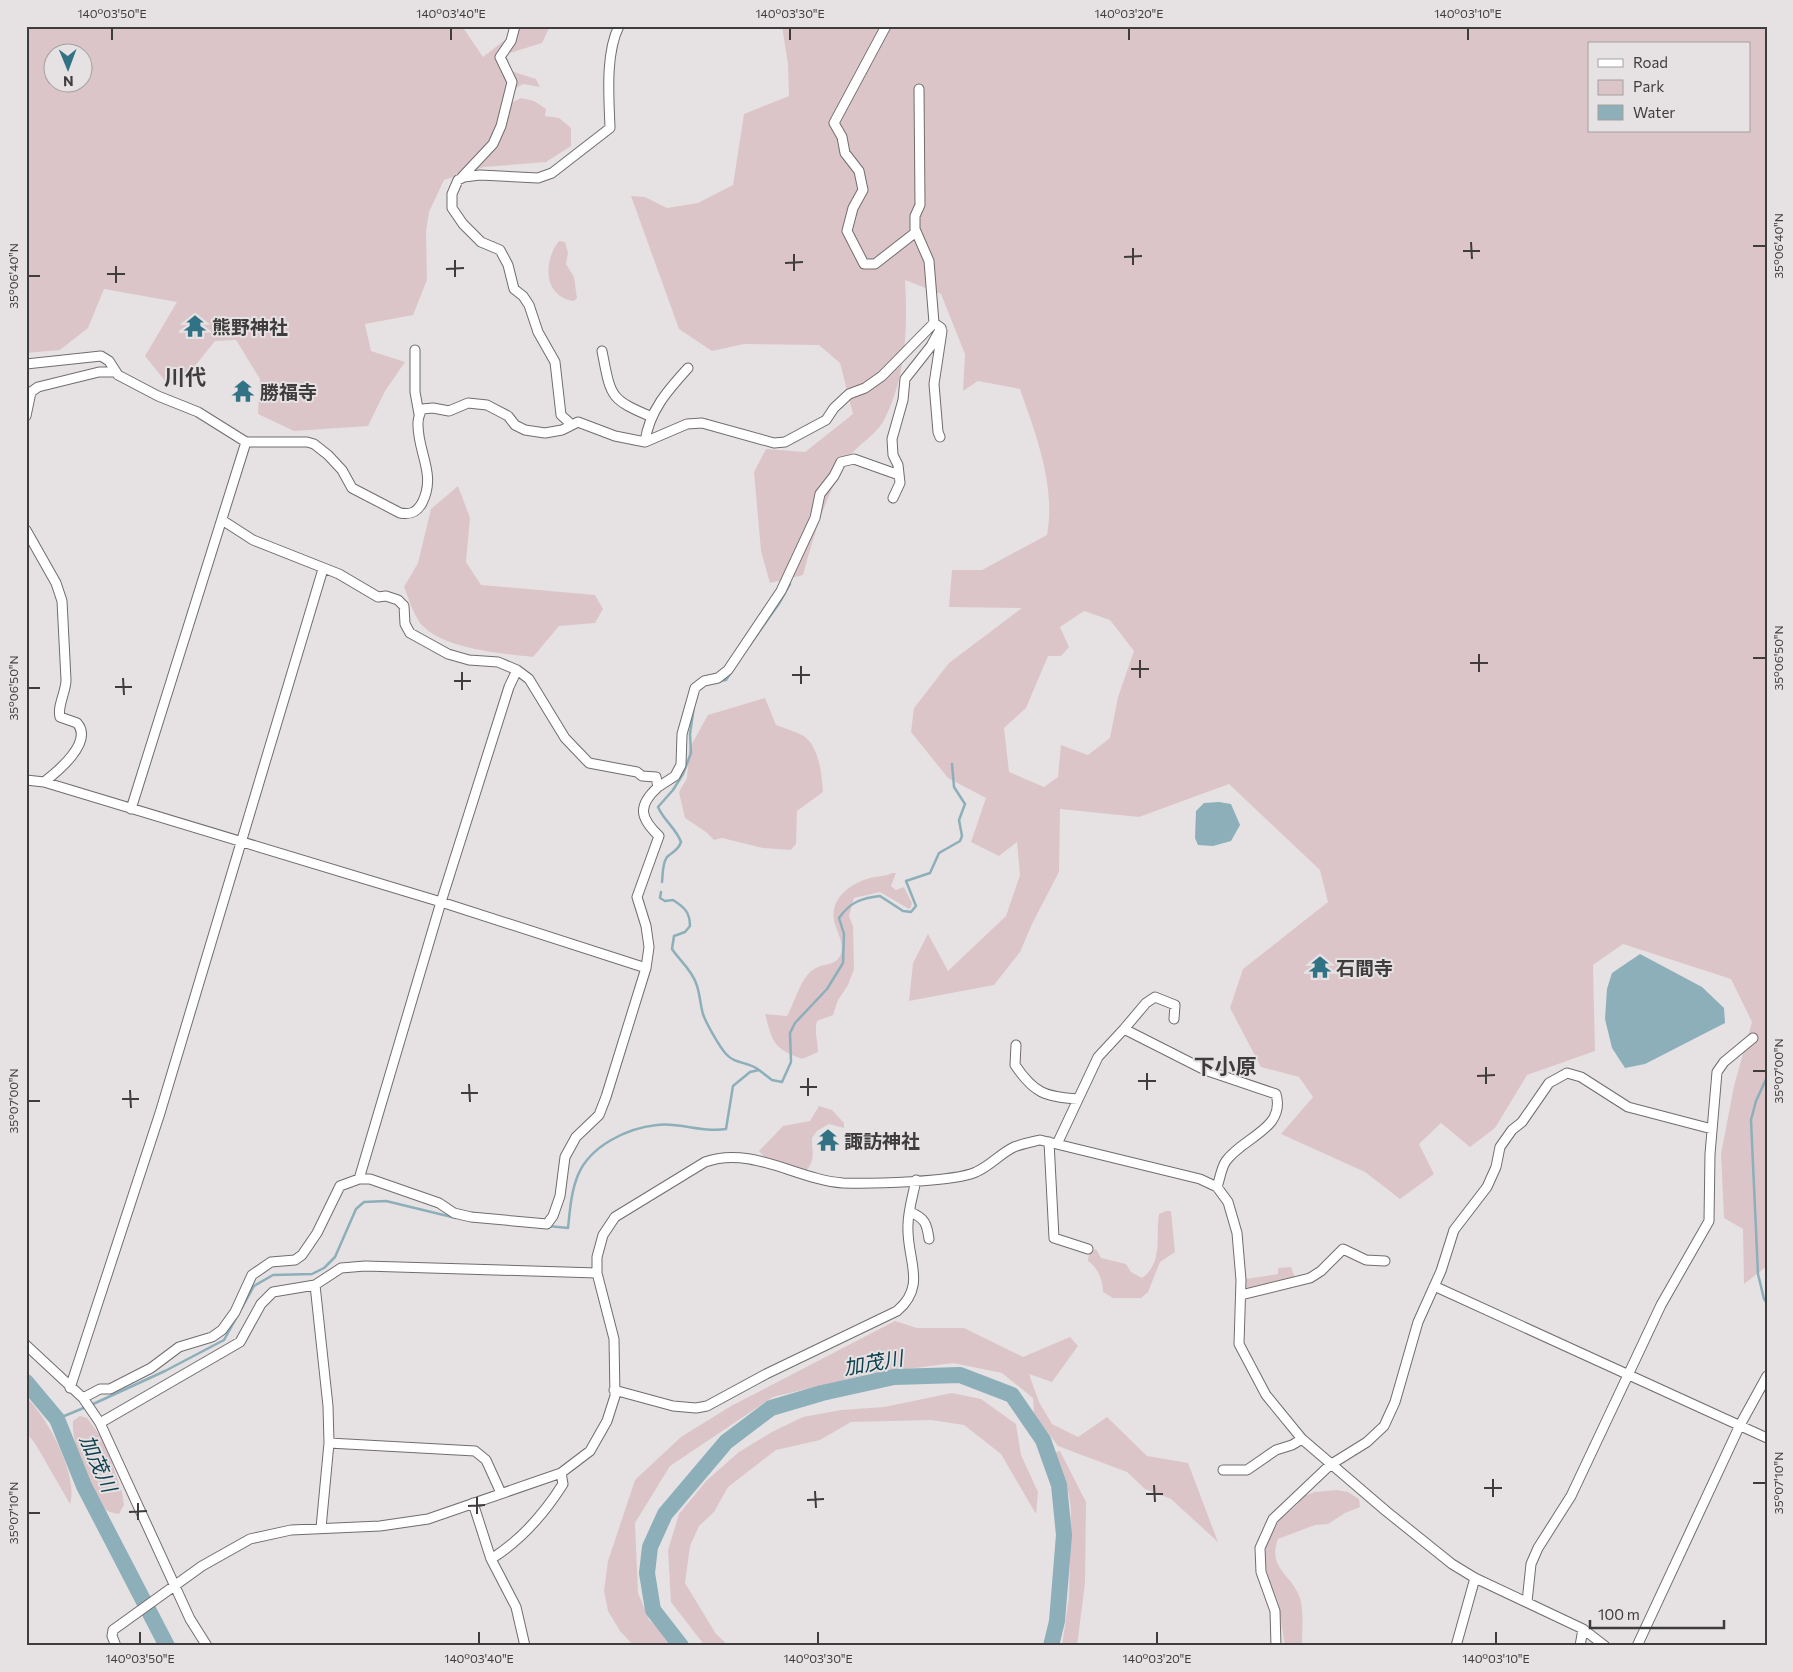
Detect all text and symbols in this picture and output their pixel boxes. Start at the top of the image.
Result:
text: 140°03'50"E [77,6,147,20]
text: 140°03'40"E [416,6,486,20]
text: 140°03'30"E [755,6,825,20]
text: 140°03'20"E [1095,6,1163,20]
text: 140°03'10"E [1434,6,1502,20]
north arrow [42,42,92,92]
legend [1588,42,1750,132]
text: Road [1633,53,1668,71]
text: N [63,73,74,90]
text: Park [1633,77,1664,95]
text: Water [1633,103,1675,121]
text: 35°06'40"N [1771,213,1785,279]
text: 35°06'40"N [6,243,20,309]
temple icon: 熊野神社 [182,313,208,339]
place label: 熊野神社 [212,315,288,338]
district label: 川代 [164,364,206,389]
temple icon: 勝福寺 [230,378,256,404]
place label: 勝福寺 [260,380,317,403]
text: 35°06'50"N [1771,625,1785,691]
text: 35°06'50"N [6,655,20,721]
temple icon: 石間寺 [1307,954,1333,980]
place label: 石間寺 [1336,956,1393,979]
text: 35°07'00"N [1771,1038,1785,1104]
district label: 下小原 [1194,1053,1257,1078]
text: 35°07'00"N [6,1068,20,1134]
temple icon: 諏訪神社 [815,1127,841,1153]
place label: 諏訪神社 [844,1129,920,1152]
water label: 加茂川 [841,1345,907,1379]
water label: 加茂川 [76,1431,123,1497]
text: 35°07'10"N [1771,1452,1785,1514]
text: 35°07'10"N [6,1482,20,1544]
scale bar [1590,1597,1724,1629]
text: 100 m [1598,1605,1640,1623]
text: 140°03'50"E [105,1651,175,1665]
text: 140°03'40"E [444,1651,514,1665]
text: 140°03'30"E [783,1651,853,1665]
text: 140°03'20"E [1123,1651,1191,1665]
text: 140°03'10"E [1462,1651,1530,1665]

